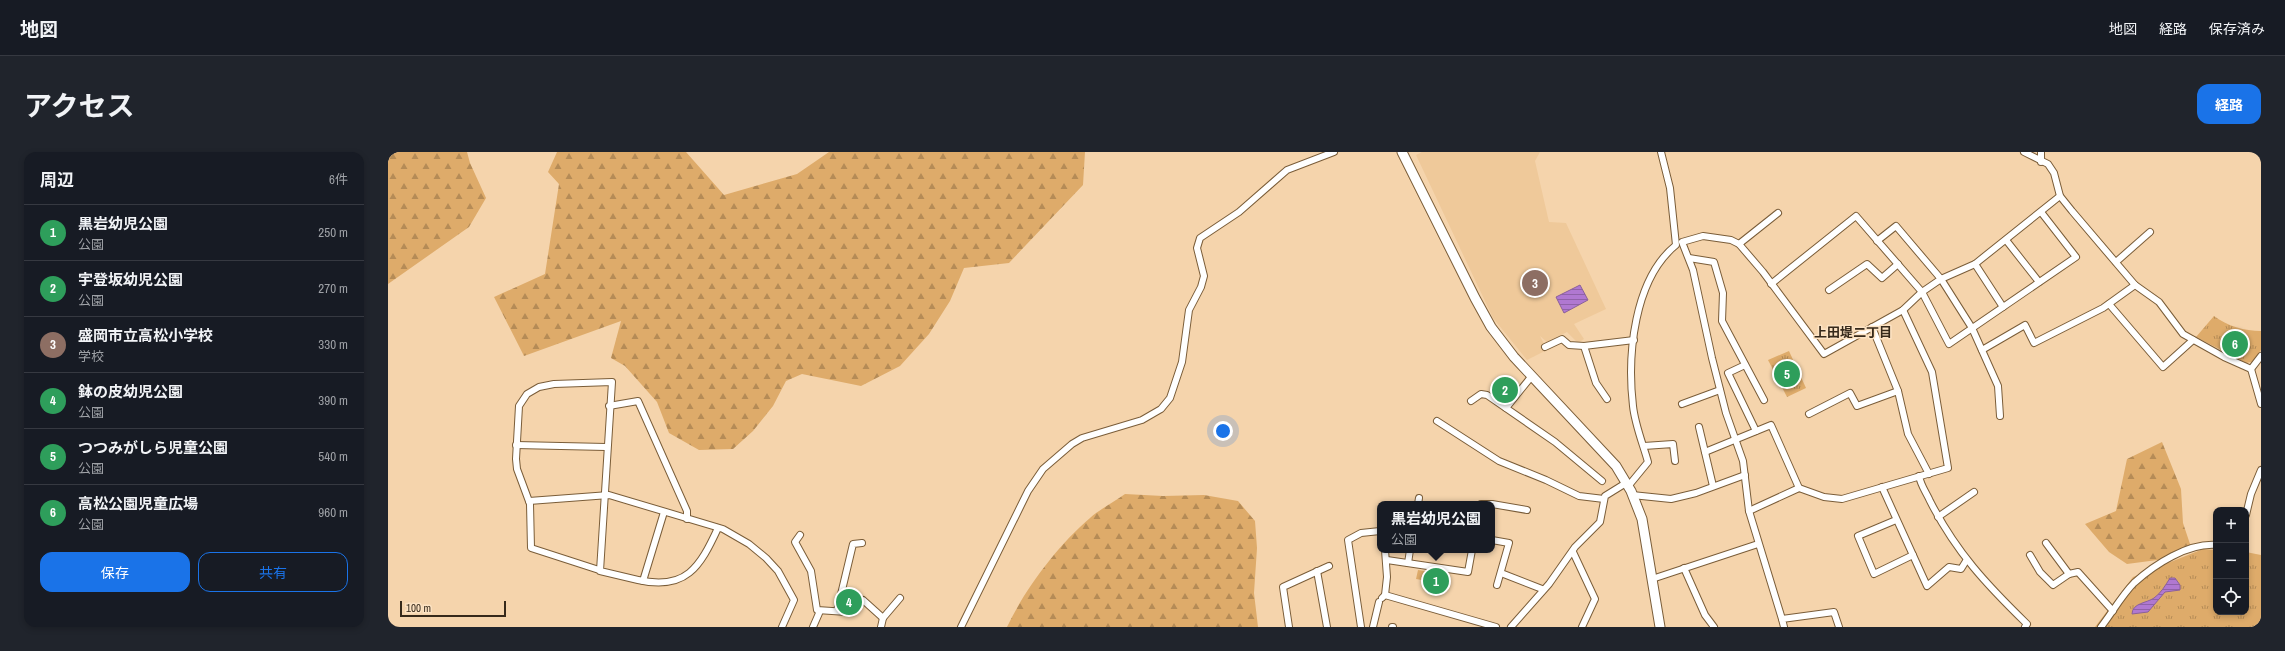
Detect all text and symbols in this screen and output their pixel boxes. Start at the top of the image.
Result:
text: 地図 [20,16,58,42]
text: 地図 [2109,20,2137,38]
text: 経路 [2159,20,2187,38]
text: 保存済み [2209,20,2265,38]
button: 経路 [2197,84,2261,124]
text: アクセス [24,87,135,125]
text: 周辺 [40,168,74,191]
text: 6件 [329,171,348,188]
text: 黒岩幼児公園 [78,213,168,234]
text: 1 [50,224,56,241]
text: 250 m [318,224,348,241]
text: 公園 [78,236,104,253]
pin: 3 [1522,268,1548,298]
text: 宇登坂幼児公園 [78,269,183,290]
text: 2 [50,280,56,297]
text: 270 m [318,280,348,297]
text: 公園 [78,292,104,309]
district label: 上田堤二丁目 [1814,324,1892,341]
text: 盛岡市立高松小学校 [78,325,213,346]
pin: 6 [2222,329,2248,359]
text: 3 [50,336,56,353]
text: 330 m [318,336,348,353]
text: 学校 [78,348,104,365]
pin: 5 [1774,359,1800,389]
pin: 2 [1492,375,1518,405]
text: 鉢の皮幼児公園 [78,381,183,402]
text: 4 [50,392,56,409]
text: 390 m [318,392,348,409]
text: 公園 [78,404,104,421]
your location [1213,421,1233,441]
text: つつみがしら児童公園 [78,437,228,458]
text: 5 [50,448,56,465]
text: 540 m [318,448,348,465]
text: 公園 [78,460,104,477]
text: 高松公園児童広場 [78,493,198,514]
popup [1377,501,1495,553]
text: 6 [50,504,56,521]
text: 960 m [318,504,348,521]
map controls [2213,507,2249,615]
button: + [2213,507,2249,543]
text: 黒岩幼児公園 [1391,508,1481,529]
text: 公園 [78,516,104,533]
text: 公園 [1391,531,1417,548]
button: − [2213,543,2249,579]
button: 保存 [40,552,190,592]
button: 共有 [198,552,348,592]
pin: 1 [1423,566,1449,596]
button: locate [2213,579,2249,615]
pin: 4 [836,587,862,617]
scale bar [400,599,506,618]
text: 100 m [406,601,431,615]

